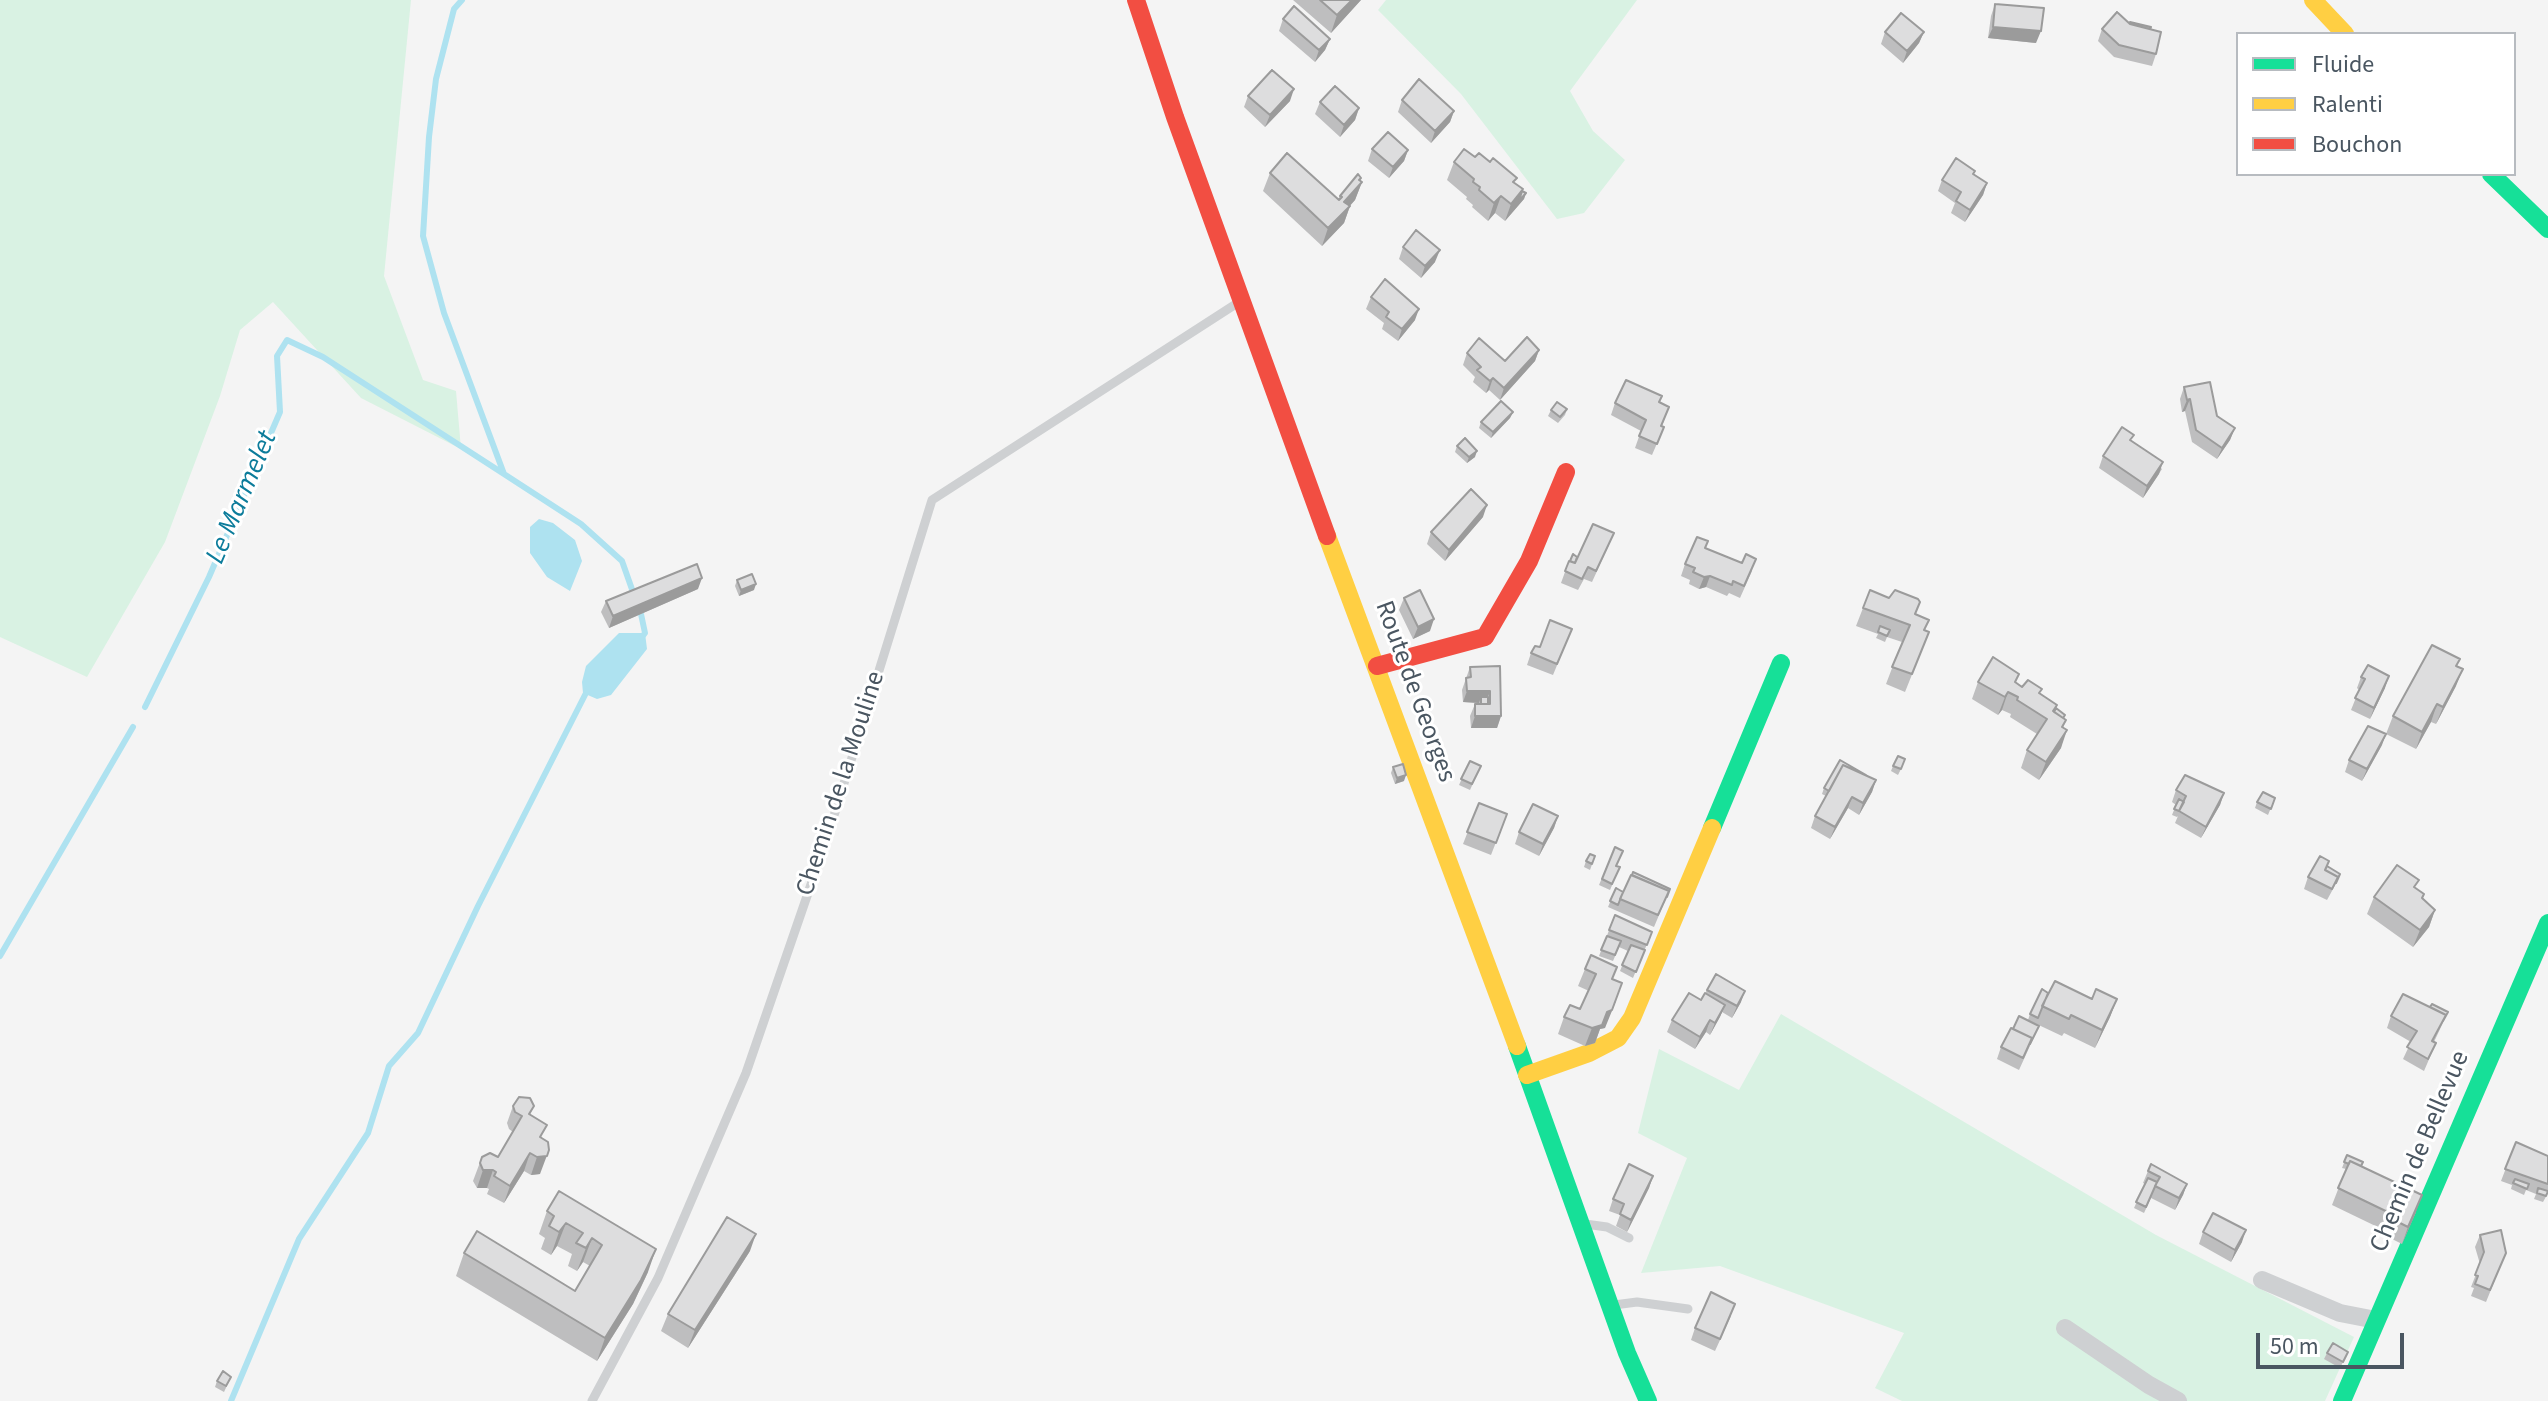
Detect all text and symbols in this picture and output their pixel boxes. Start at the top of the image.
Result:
legend [2236,32,2516,176]
text: Fluide [2312,47,2374,82]
text: Ralenti [2312,87,2383,122]
text: Bouchon [2312,127,2402,162]
water label: Le Marmelet [200,427,286,569]
street label: Route de Georges [1367,597,1461,787]
street label: Chemin de la Mouline [791,668,893,900]
street label: Chemin de Bellevue [2365,1047,2477,1257]
scale bar [2260,1317,2408,1367]
text: 50 m [2270,1329,2319,1364]

